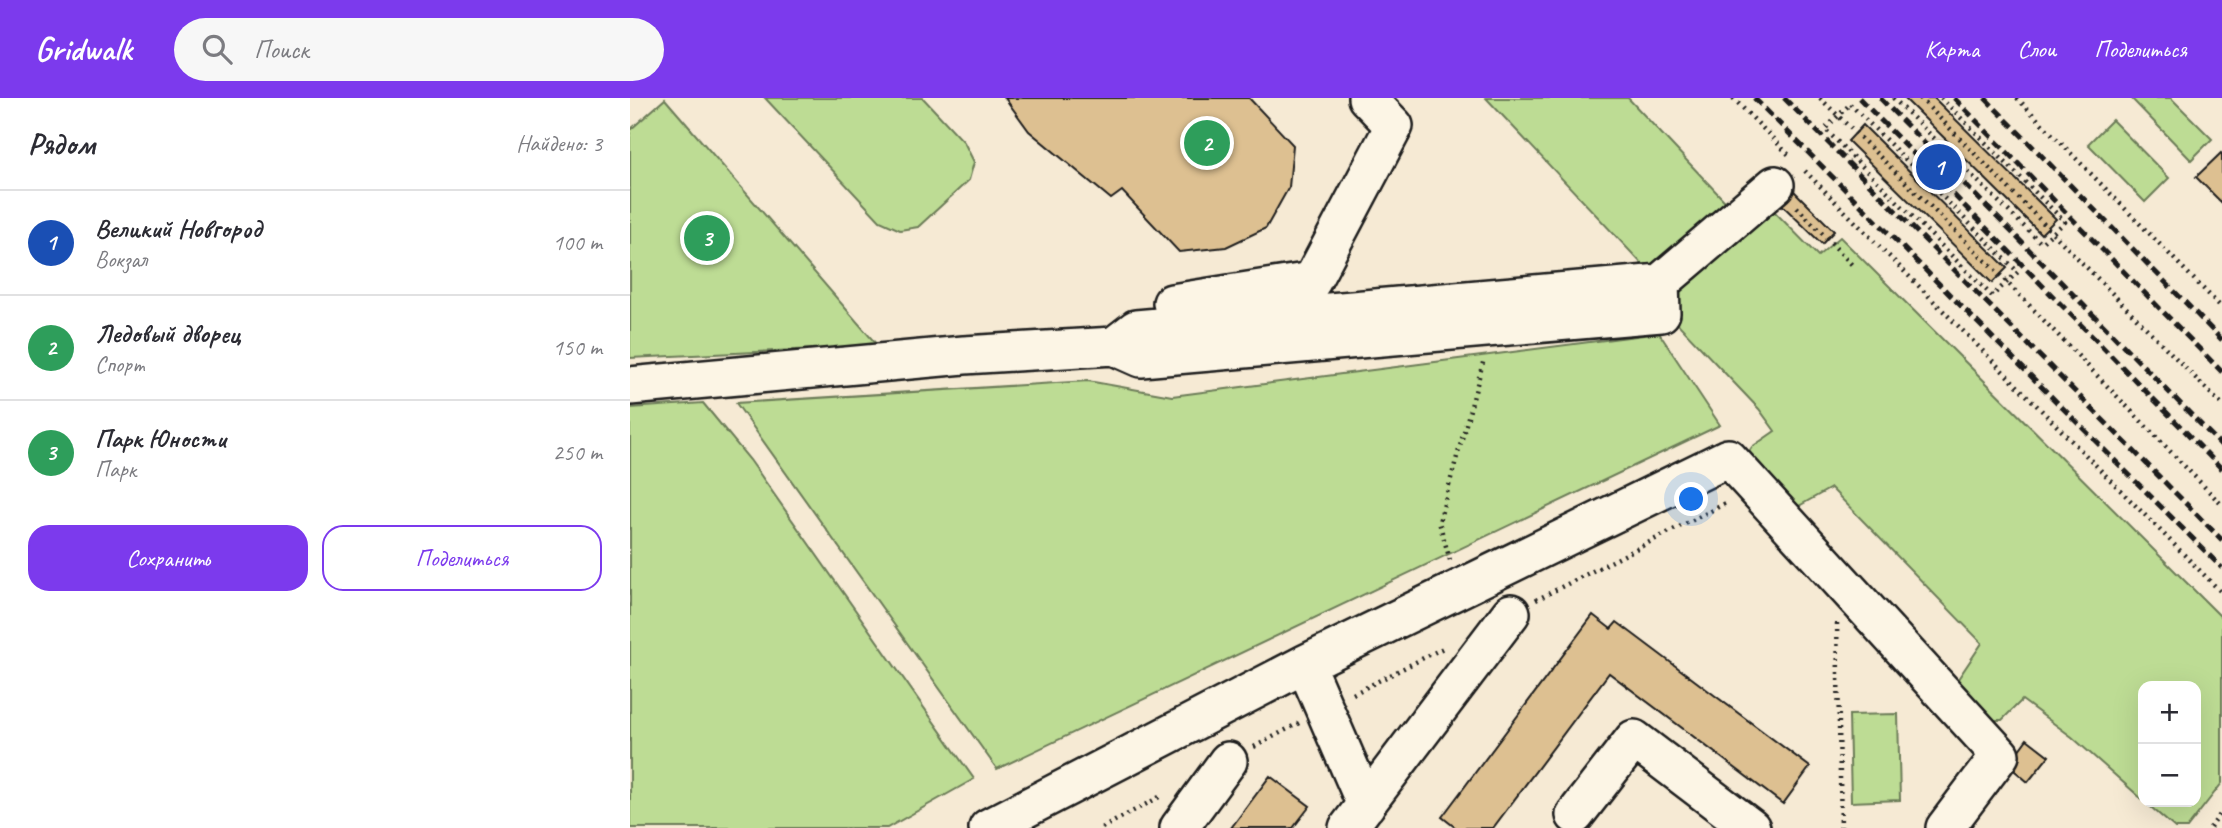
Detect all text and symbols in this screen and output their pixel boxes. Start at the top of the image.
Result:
search box [174,18,664,81]
text: Gridwalk [35,28,132,70]
icon: search [198,30,236,68]
text: Поиск [254,33,309,66]
text: Карта [1925,34,1979,64]
text: Слои [2017,34,2056,64]
text: Поделиться [2094,34,2187,64]
pin: 2 [1184,117,1230,169]
text: Рядом [28,125,95,163]
text: Найдено: 3 [516,129,602,158]
pin: 1 [1916,141,1962,193]
text: Великий Новгород [95,212,261,245]
pin: 3 [684,212,730,264]
text: 1 [46,228,56,257]
text: 100 m [553,228,602,257]
text: Вокзал [95,245,147,274]
text: Ледовый дворец [95,317,241,350]
text: 2 [46,333,56,362]
text: 150 m [553,333,602,362]
text: Спорт [95,350,145,379]
text: Парк Юности [95,422,226,455]
text: 3 [46,438,56,467]
text: 250 m [553,438,602,467]
text: Парк [95,455,136,484]
your location [1674,482,1708,516]
button: Сохранить [28,525,308,591]
button: Поделиться [322,525,602,591]
map controls [2138,681,2201,807]
button: + [2138,681,2201,744]
button: − [2138,744,2201,807]

